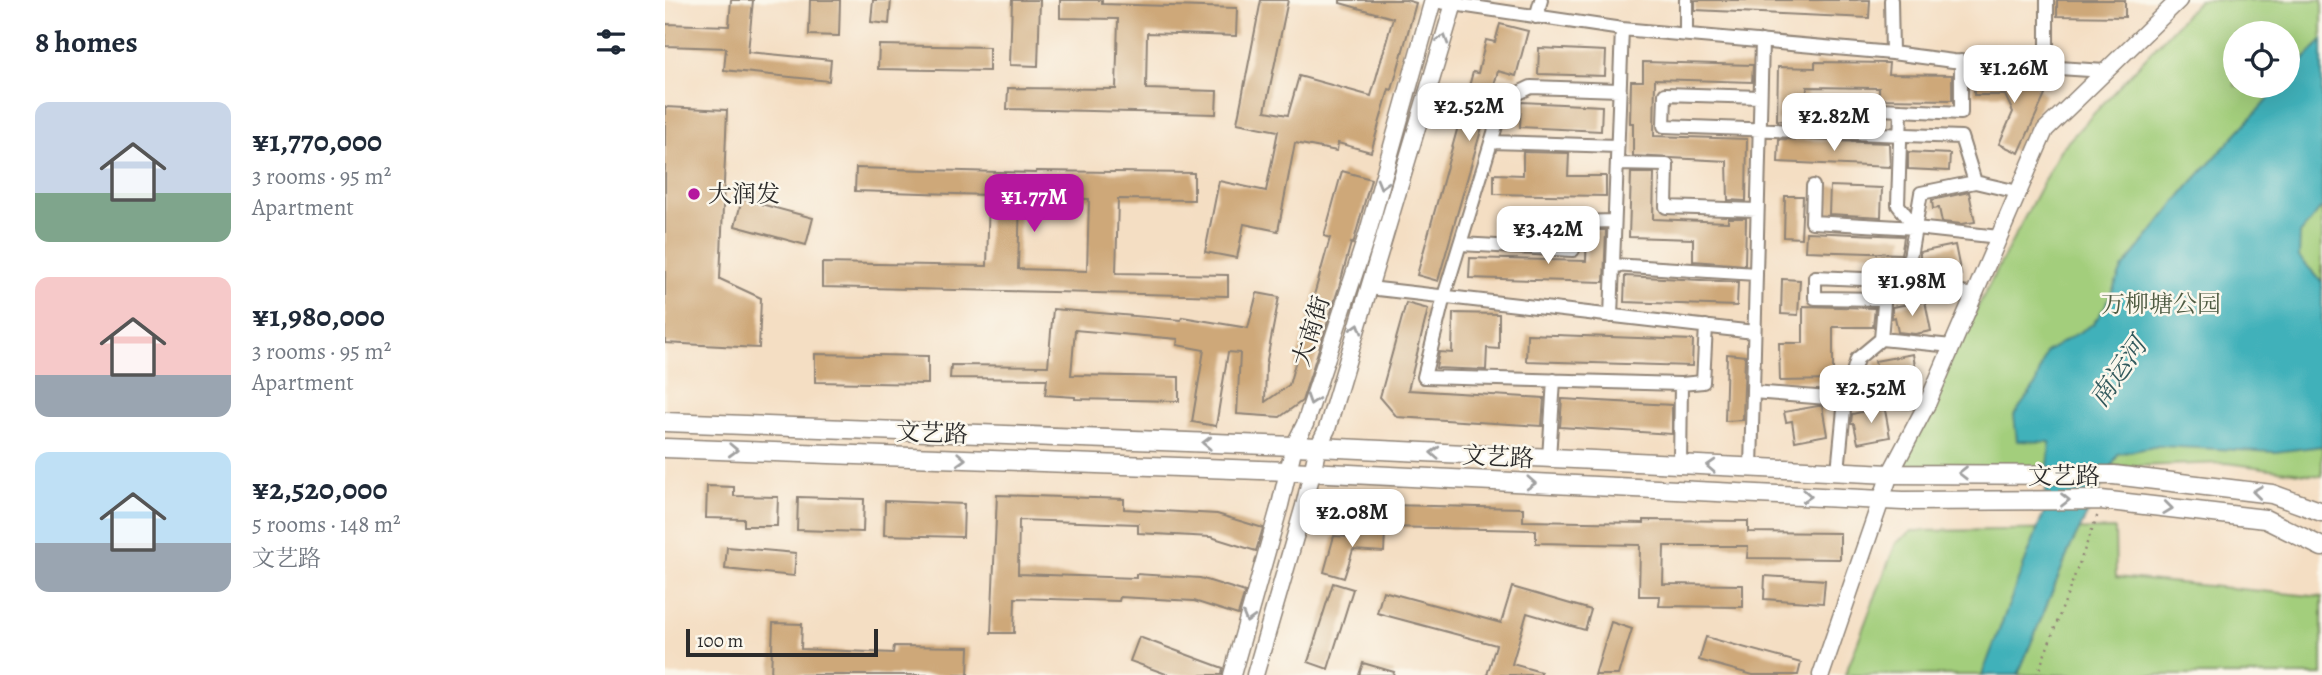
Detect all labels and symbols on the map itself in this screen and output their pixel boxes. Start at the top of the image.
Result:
one-way arrow [1435,34,1450,46]
pin: ¥1.26M [1957,46,2071,105]
pin: ¥2.52M [1412,83,1526,143]
pin: ¥2.82M [1777,94,1891,153]
pin: ¥1.77M [977,174,1091,234]
one-way arrow [1375,177,1390,189]
place label: 大润发 [708,178,780,210]
marker: 大润发 [686,186,702,202]
pin: ¥3.42M [1491,206,1605,266]
pin: ¥1.98M [1855,258,1969,318]
park label: 万柳塘公园 [2101,288,2221,320]
street label: 大南街 [1285,292,1337,370]
one-way arrow [1349,322,1363,334]
water label: 南运河 [2082,327,2157,414]
pin: ¥2.52M [1814,366,1928,425]
one-way arrow [1306,394,1321,406]
street label: 文艺路 [895,416,969,450]
one-way arrow [1202,435,1213,450]
street label: 文艺路 [1461,439,1535,475]
one-way arrow [728,443,739,458]
one-way arrow [1429,445,1440,460]
one-way arrow [955,451,966,466]
one-way arrow [1705,459,1716,474]
street label: 文艺路 [2028,460,2100,492]
one-way arrow [1957,465,1967,481]
one-way arrow [1525,475,1536,490]
one-way arrow [2251,485,2263,500]
one-way arrow [1801,489,1812,504]
pin: ¥2.08M [1295,490,1409,549]
one-way arrow [2060,492,2071,508]
one-way arrow [2163,500,2174,515]
one-way arrow [1242,612,1257,624]
scale bar [686,626,879,658]

